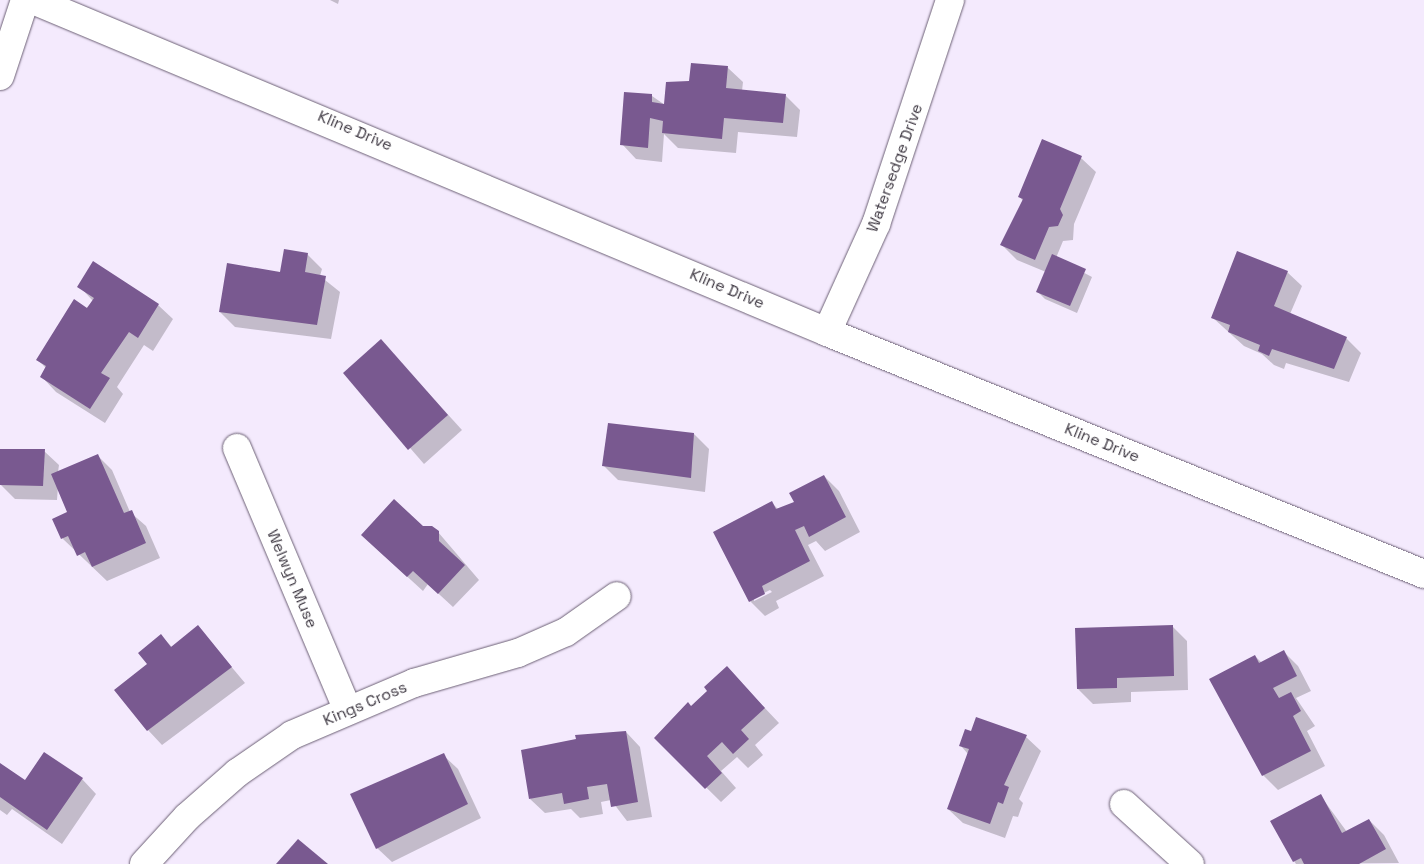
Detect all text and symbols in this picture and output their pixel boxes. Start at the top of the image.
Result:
street label: Watersedge Drive [863,101,927,235]
street label: Kline Drive [315,107,395,155]
street label: Kline Drive [687,265,767,313]
street label: Kline Drive [1062,419,1142,467]
street label: Welwyn Muse [263,527,321,631]
street label: Kings Cross [320,678,410,730]

